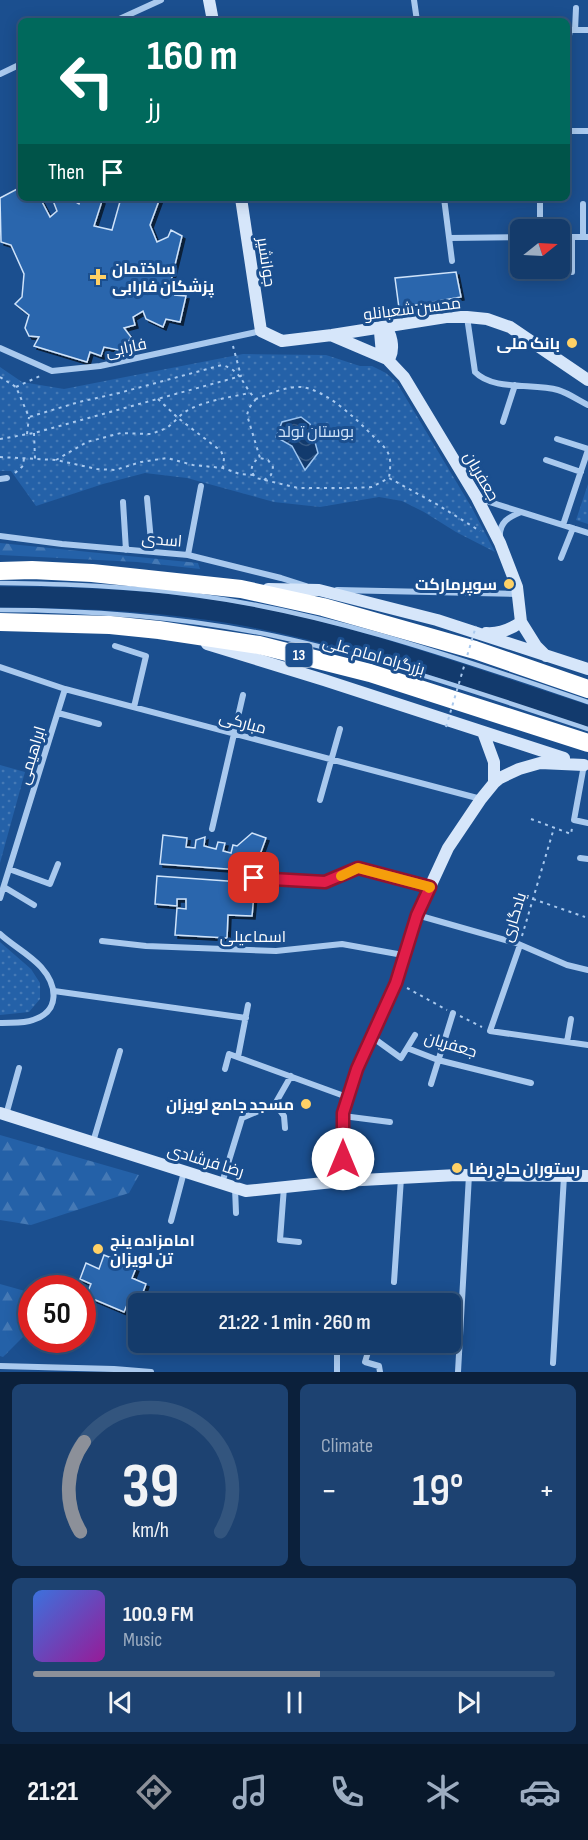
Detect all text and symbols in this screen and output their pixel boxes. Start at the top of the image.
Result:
text: 160 m [147,31,238,82]
icon: left [48,42,126,120]
text: رز [147,93,161,125]
icon: arrive [96,156,129,189]
text: Then [48,159,84,186]
north arrow [510,219,570,279]
map controls [510,219,570,279]
street label: جوانشیر [252,235,279,288]
place label: ساختمان پزشکان فارابی [112,260,214,298]
marker: ساختمان پزشکان فارابی [89,268,107,286]
street label: محسن شعبانلو [362,294,462,325]
street label: فارابی [104,335,149,362]
place label: بانک ملی [497,335,560,354]
marker: بانک ملی [565,336,579,350]
park label: بوستان تولد [278,423,354,442]
street label: جعفریان [459,449,502,505]
street label: اسدی [141,529,183,552]
place label: سوپرمارکت [415,576,497,596]
marker: سوپرمارکت [502,577,516,591]
street label: بزرگراه امام علی [320,633,427,681]
road number: 13 [286,643,312,667]
street label: مبارکی [217,708,268,739]
street label: ابراهیمی [15,724,50,787]
pin [228,852,279,903]
icon: arrive [237,861,270,894]
street label: یادگاری [498,890,531,945]
street label: اسماعیلی [220,928,286,947]
street label: جعفریان [422,1028,479,1062]
place label: مسجد جامع لویزان [166,1096,294,1115]
marker: مسجد جامع لویزان [299,1097,313,1111]
position arrow [311,1127,375,1191]
street label: رضا فرشادی [165,1141,246,1182]
place label: رستوران حاج رضا [469,1160,580,1179]
marker: رستوران حاج رضا [450,1161,464,1175]
place label: امامزاده پنج تن لویزان [110,1232,195,1269]
marker: امامزاده پنج تن لویزان [91,1242,105,1256]
speed limit sign: 50 [18,1275,96,1353]
text: 21:22 · 1 min · 260 m [218,1309,371,1336]
text: Climate [321,1434,373,1458]
text: 39 [121,1450,179,1525]
text: 19° [412,1464,464,1519]
text: − [321,1471,337,1511]
text: + [539,1471,555,1511]
text: km/h [131,1518,169,1543]
text: 100.9 FM [123,1601,194,1628]
text: Music [123,1628,162,1652]
icon: previous [104,1686,137,1719]
icon: pause [278,1686,311,1719]
icon: next [452,1686,485,1719]
icon: directions [133,1771,175,1813]
icon: music [229,1771,271,1813]
icon: phone [326,1771,368,1813]
icon: climate [422,1771,464,1813]
icon: car [519,1771,561,1813]
text: 21:21 [27,1776,78,1808]

